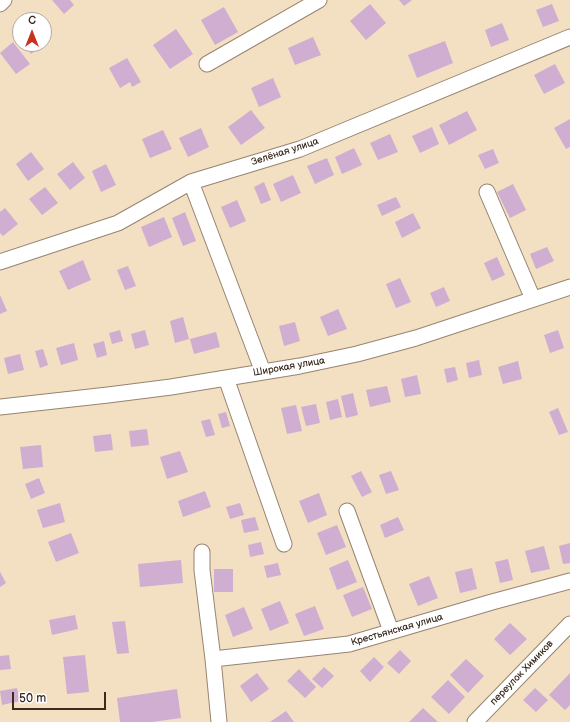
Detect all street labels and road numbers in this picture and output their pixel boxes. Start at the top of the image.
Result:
street label: Зелёная улица [250,135,320,169]
street label: Широкая улица [252,355,326,379]
street label: Крестьянская улица [350,611,444,649]
street label: переулок Химиков [488,638,556,708]

